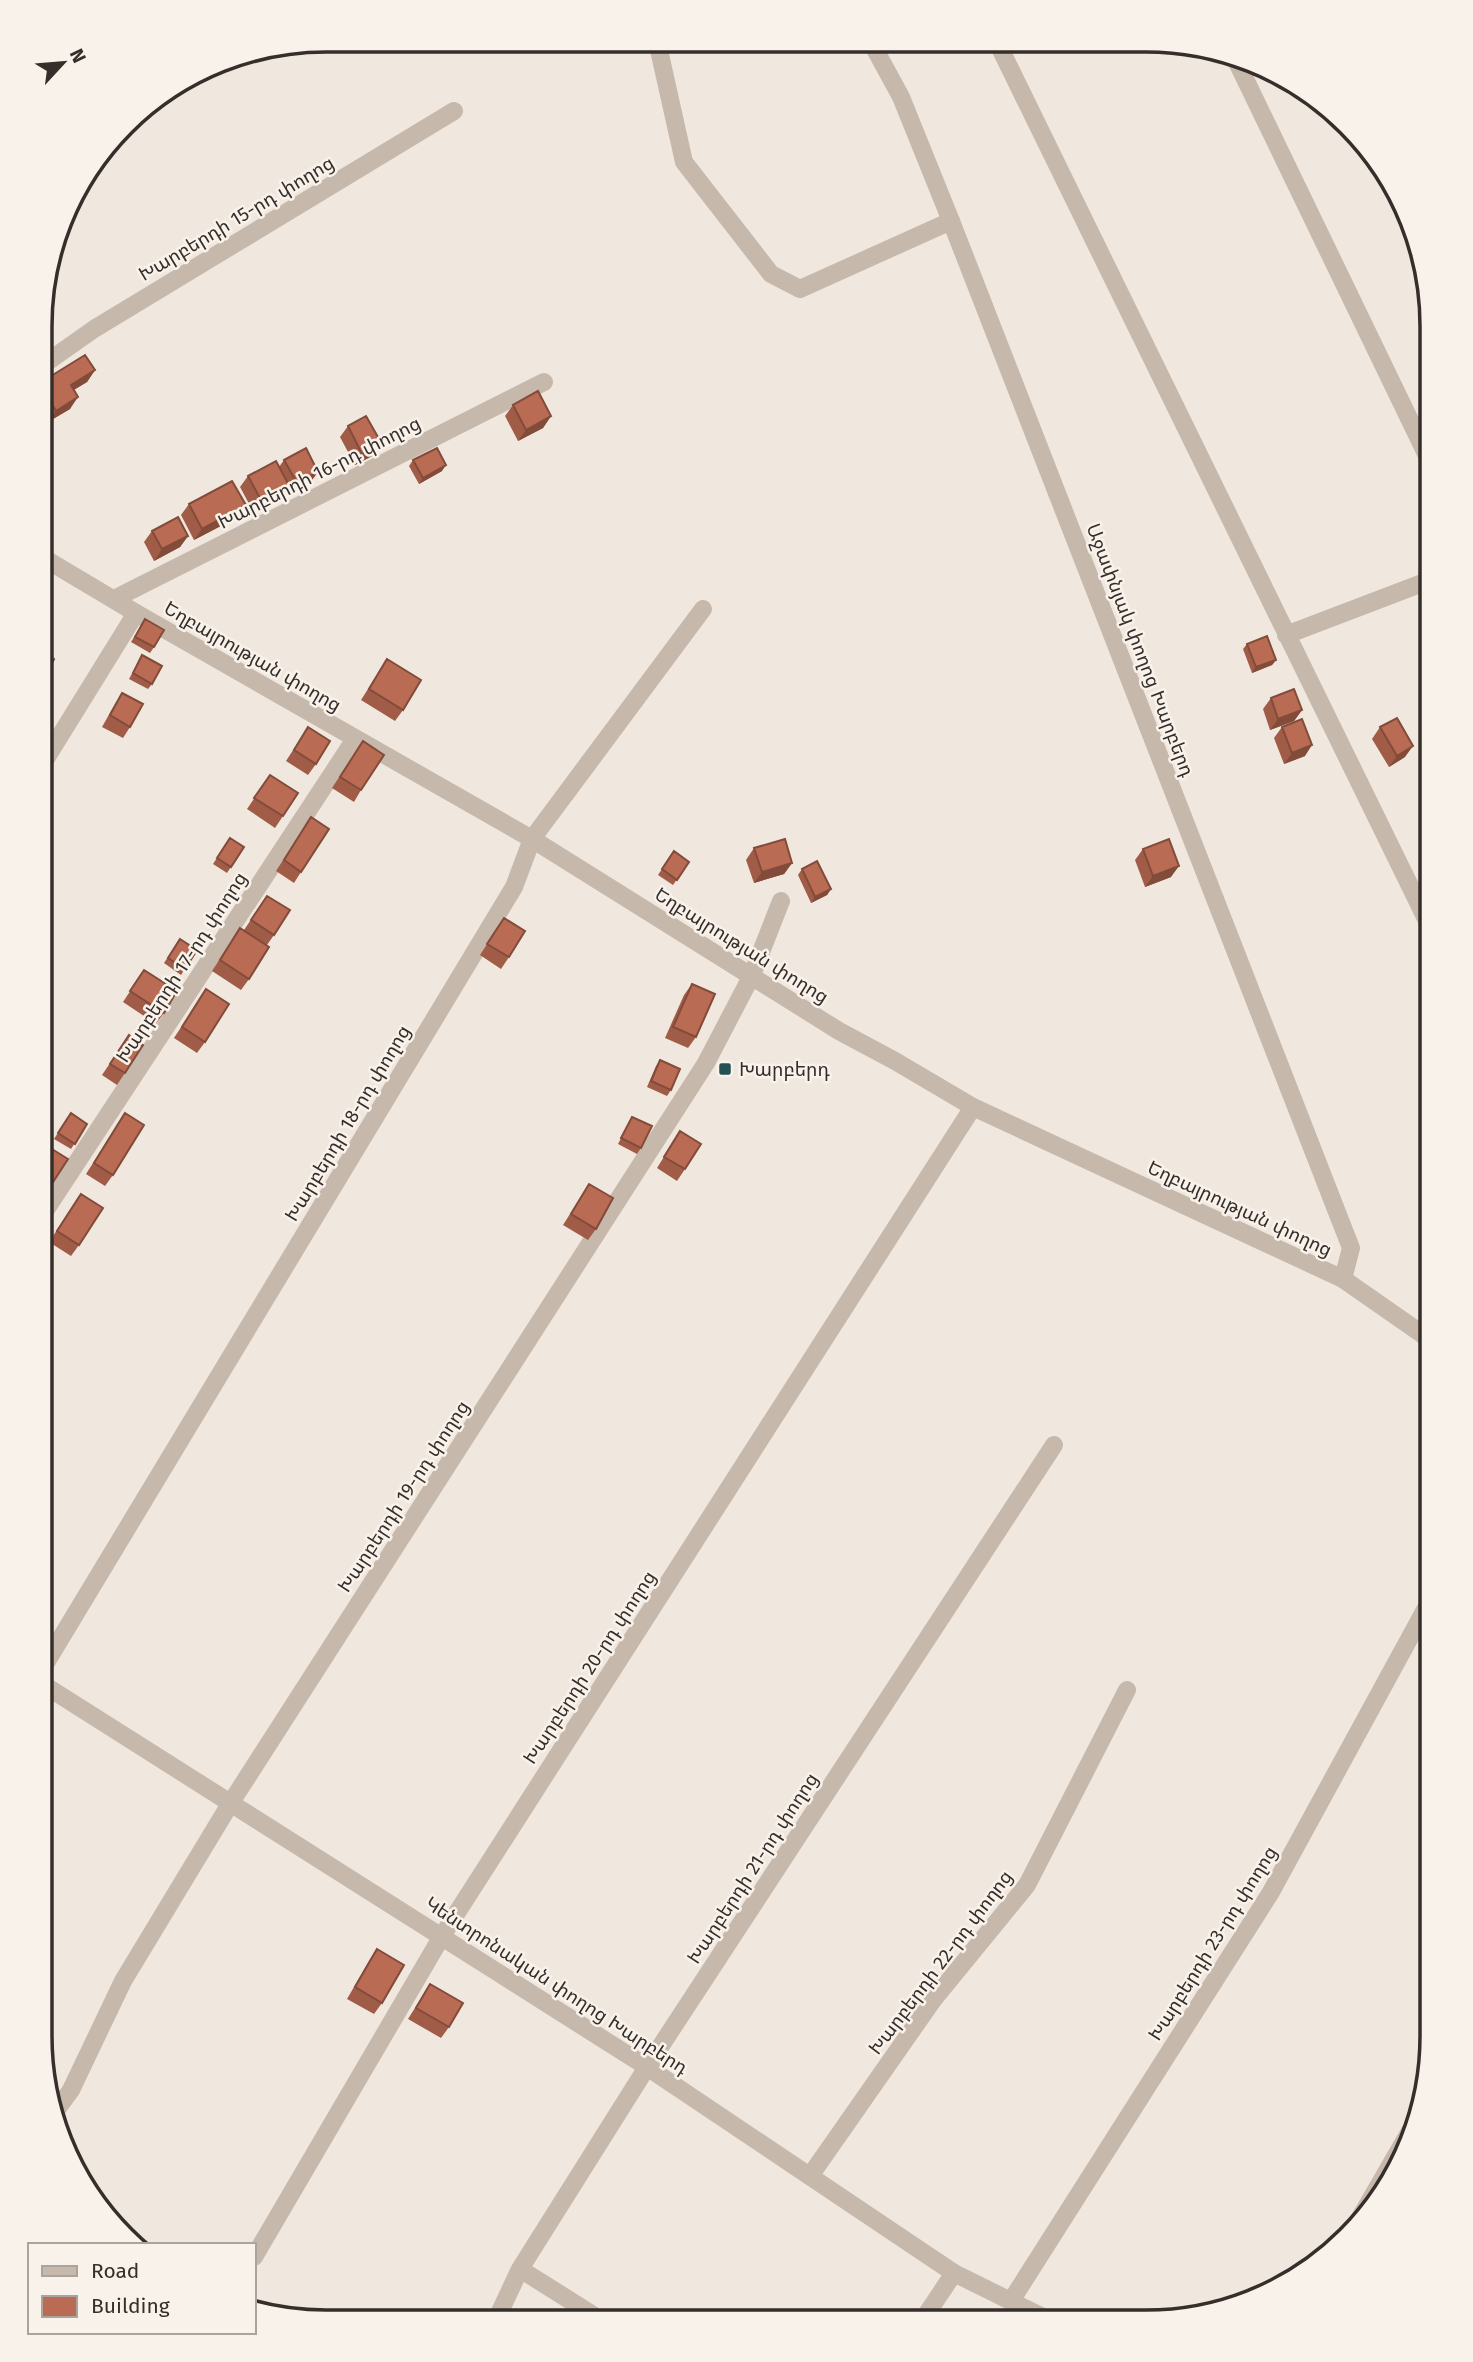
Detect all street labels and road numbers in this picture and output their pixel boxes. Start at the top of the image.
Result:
street label: Խարբերդի 15-րդ փողոց [135,151,338,286]
street label: Խարբերդի 16-րդ փողոց [214,411,424,534]
street label: Աջափնյակ փողոց Խարբերդ [1082,520,1200,781]
street label: Եղբայրության փողոց [160,596,345,717]
street label: Խարբերդի 17-րդ փողոց [111,868,252,1067]
street label: Եղբայրության փողոց [650,882,833,1008]
street label: Խարբերդի 18-րդ փողոց [280,1021,415,1225]
street label: Եղբայրության փողոց [1144,1156,1336,1261]
street label: Խարբերդի 19-րդ փողոց [333,1396,474,1596]
street label: Խարբերդի 20-րդ փողոց [518,1566,661,1768]
street label: Խարբերդի 21-րդ փողոց [682,1768,823,1968]
street label: Խարբերդի 23-րդ փողոց [1143,1842,1282,2045]
street label: Խարբերդի 22-րդ փողոց [864,1866,1017,2059]
street label: Կենտրոնական փողոց Խարբերդ [421,1892,693,2080]

